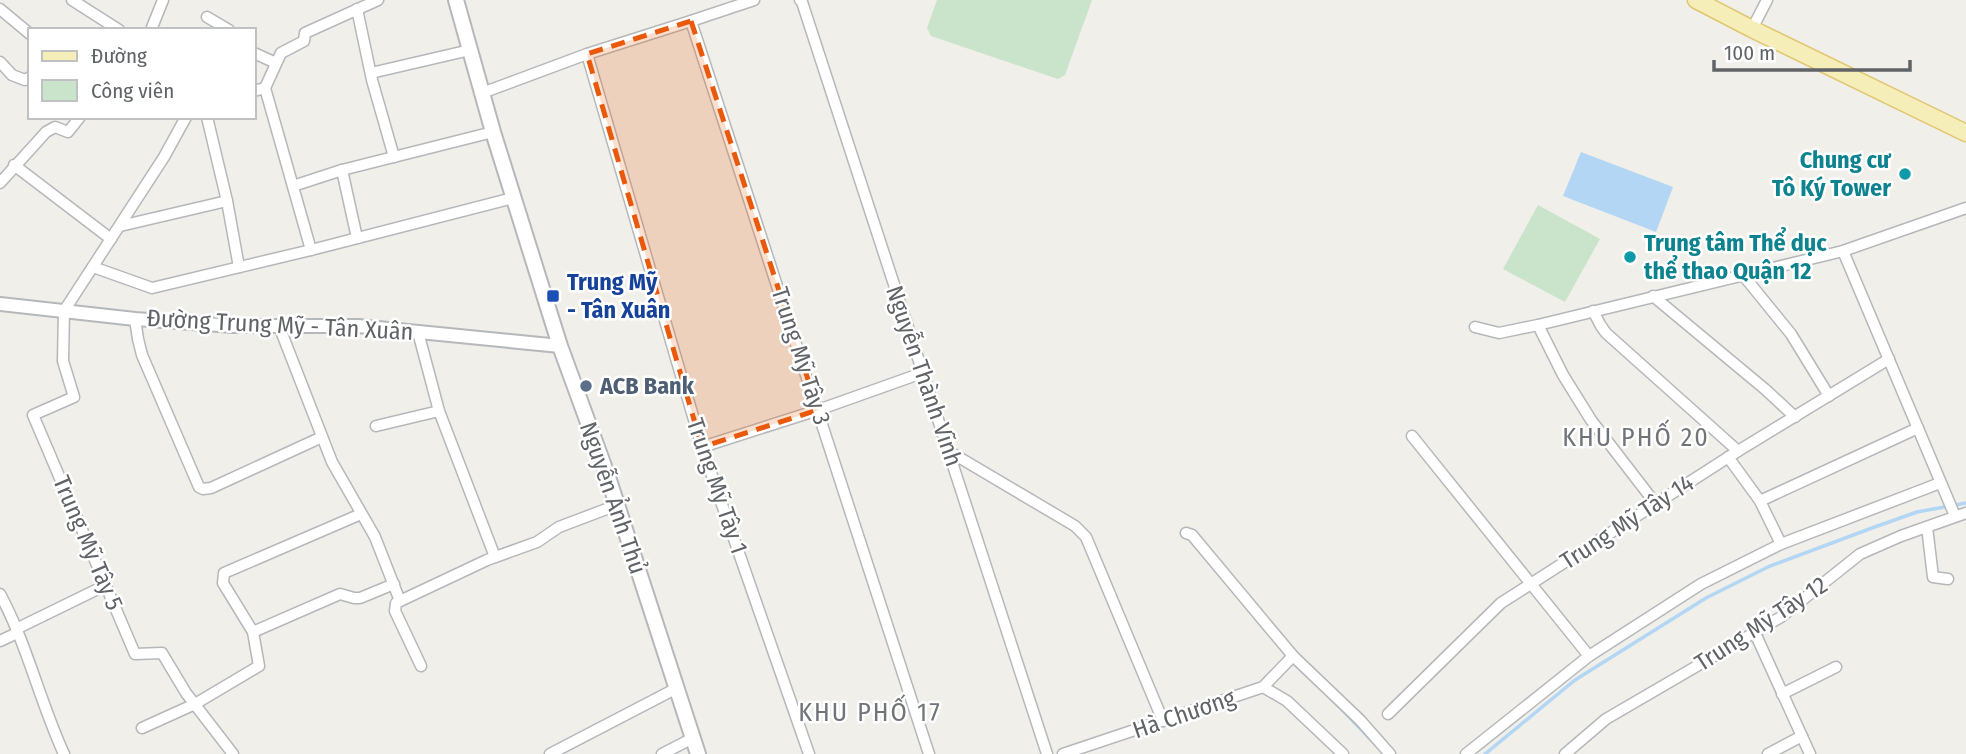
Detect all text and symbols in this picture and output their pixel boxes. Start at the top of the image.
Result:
legend [28,28,256,119]
scale bar [1714,28,1910,72]
text: 100 m [1724,40,1775,66]
text: Đường [91,43,147,69]
text: Công viên [91,78,174,104]
place label: Chung cư Tô Ký Tower [1772,146,1892,202]
marker: Chung cư Tô Ký Tower [1897,166,1913,182]
place label: Trung tâm Thể dục thể thao Quận 12 [1644,227,1827,285]
marker: Trung tâm Thể dục thể thao Quận 12 [1622,249,1638,265]
place label: Trung Mỹ - Tân Xuân [567,268,670,324]
street label: Nguyễn Thành Vĩnh [880,282,968,470]
street label: Trung Mỹ Tây 3 [766,284,836,428]
marker: Trung Mỹ - Tân Xuân [545,288,561,304]
street label: Đường Trung Mỹ - Tân Xuân [146,304,414,346]
place label: ACB Bank [599,372,695,400]
marker: ACB Bank [578,378,594,394]
street label: Trung Mỹ Tây 1 [681,415,753,557]
street label: Nguyễn Ảnh Thủ [574,417,655,578]
district label: KHU PHỐ 20 [1562,419,1710,453]
street label: Trung Mỹ Tây 14 [1555,469,1699,575]
street label: Trung Mỹ Tây 5 [47,472,129,614]
street label: Trung Mỹ Tây 12 [1690,571,1832,677]
street label: Hà Chương [1129,683,1239,745]
district label: KHU PHỐ 17 [798,694,942,728]

